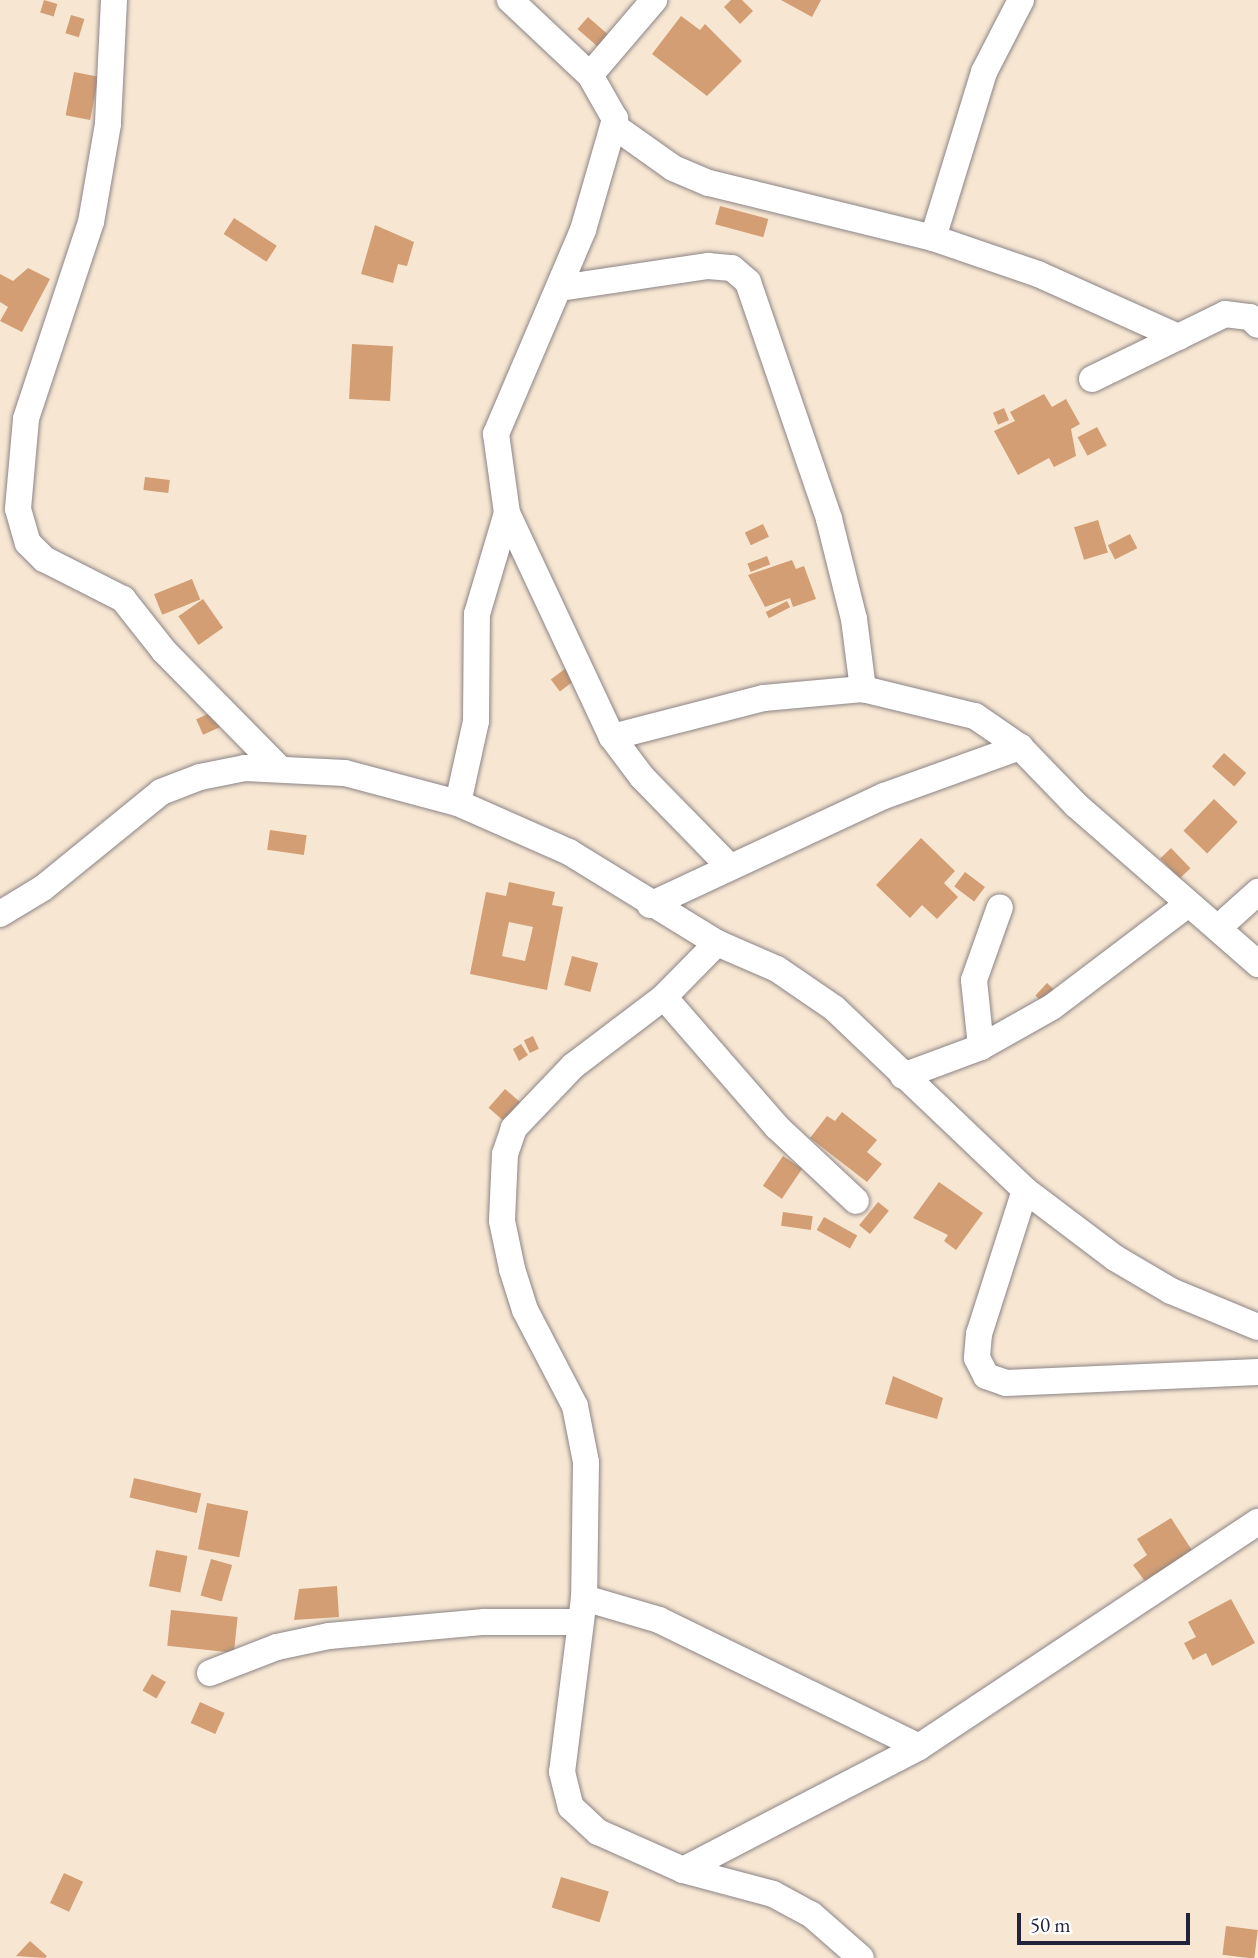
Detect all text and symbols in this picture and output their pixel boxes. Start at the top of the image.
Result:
scale bar [1020,1898,1193,1942]
text: 50 m [1030,1911,1071,1938]

